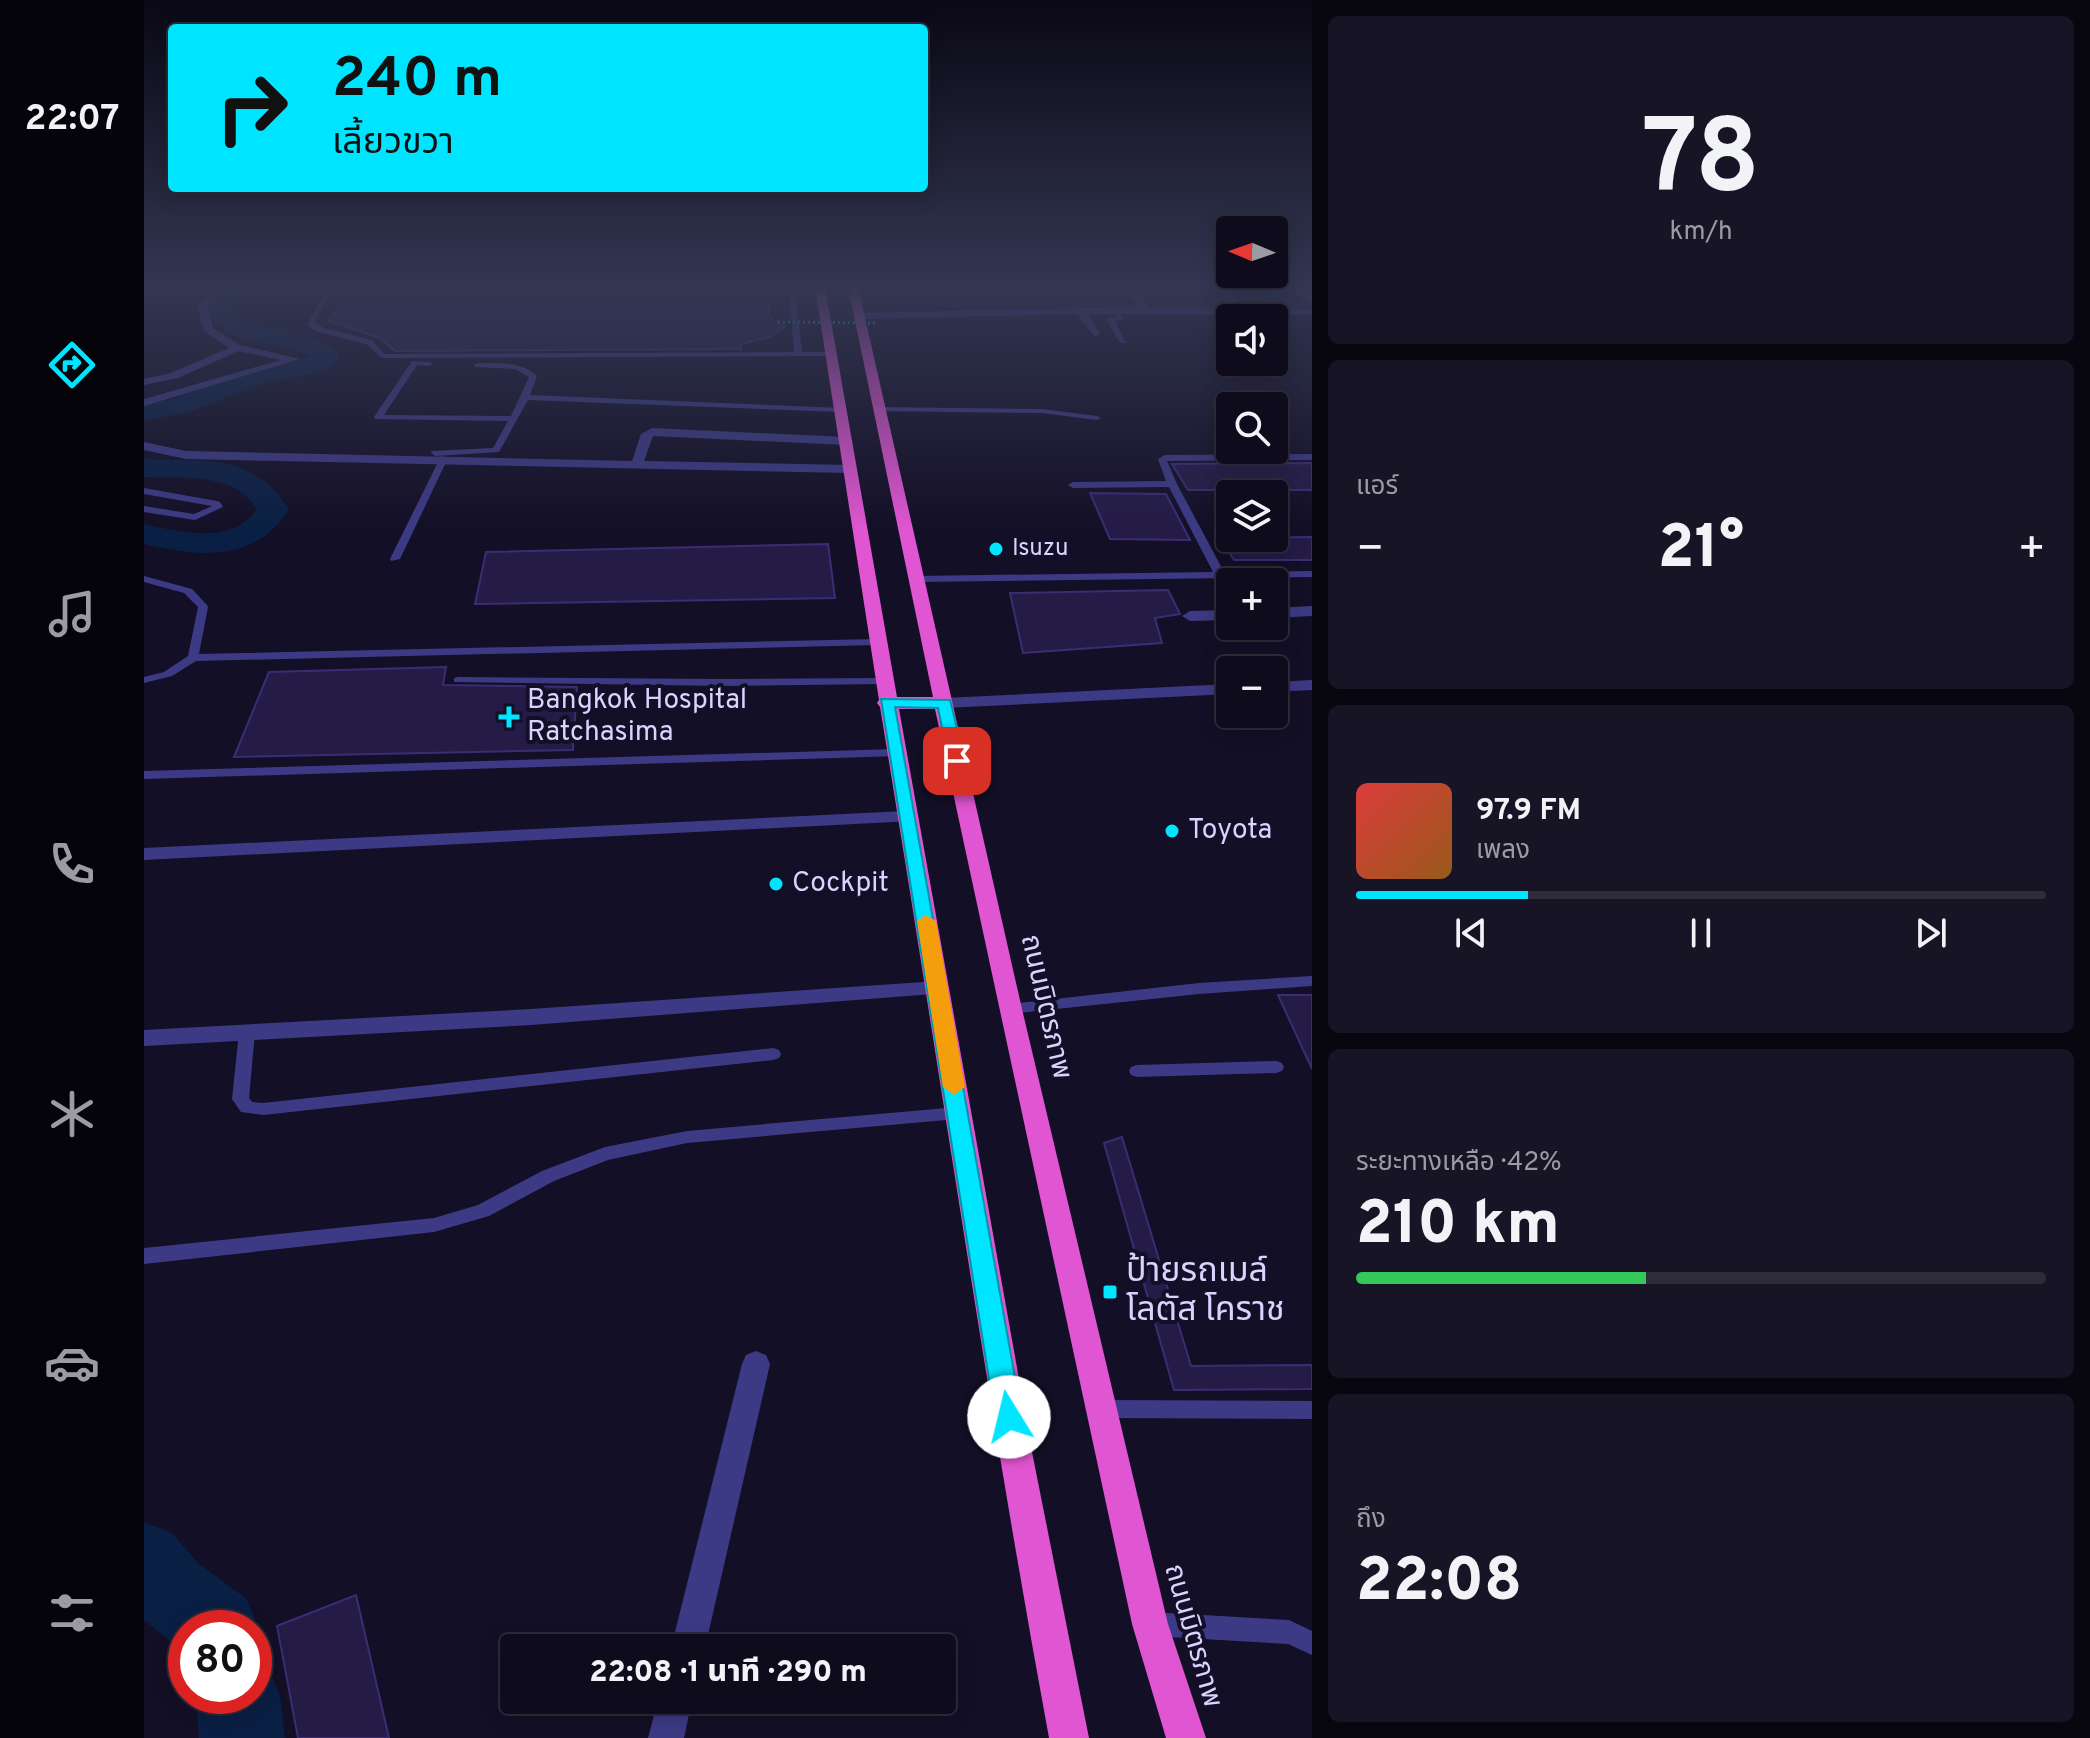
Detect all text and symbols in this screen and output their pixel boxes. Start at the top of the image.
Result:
text: 240 m [332,46,502,116]
icon: right [200,56,304,160]
text: 22:07 [24,97,120,143]
text: 78 [1642,98,1760,230]
text: เลี้ยวขวา [332,121,454,167]
north arrow [1216,216,1288,288]
map controls [1216,216,1288,728]
text: km/h [1669,216,1733,249]
button: sound [1216,304,1288,376]
icon: directions [44,337,100,393]
button: search [1216,392,1288,464]
text: แอร์ [1356,471,1398,504]
button: layers [1216,480,1288,552]
text: 21° [1658,513,1744,589]
text: − [1356,523,1384,579]
text: + [2018,523,2046,579]
place label: Isuzu [1012,534,1068,564]
marker: Isuzu [987,540,1005,558]
button: + [1216,568,1288,640]
icon: music [44,586,100,642]
button: − [1216,656,1288,728]
place label: Bangkok Hospital Ratchasima [527,683,747,751]
marker: Bangkok Hospital Ratchasima [498,706,520,728]
pin [923,727,991,795]
icon: arrive [935,739,979,783]
text: 97.9 FM [1476,793,1581,830]
place label: Toyota [1188,813,1272,849]
marker: Toyota [1163,822,1181,840]
text: เพลง [1476,835,1530,868]
icon: phone [44,836,100,892]
place label: Cockpit [792,866,889,902]
marker: Cockpit [767,875,785,893]
icon: previous [1449,911,1493,955]
icon: pause [1679,911,1723,955]
icon: next [1909,911,1953,955]
street label: ถนนมิตรภาพ [1011,931,1079,1083]
icon: climate [44,1086,100,1142]
text: ระยะทางเหลือ · 42% [1356,1147,1562,1180]
text: 210 km [1356,1189,1560,1265]
place label: ป้ายรถเมล์ โลตัส โคราช [1126,1251,1285,1333]
marker: ป้ายรถเมล์ โลตัส โคราช [1101,1283,1119,1301]
icon: car [44,1335,100,1391]
position arrow [967,1375,1051,1459]
text: ถึง [1356,1504,1386,1537]
text: 22:08 [1356,1546,1522,1622]
street label: ถนนมิตรภาพ [1154,1560,1230,1712]
icon: filters [44,1585,100,1641]
speed limit sign: 80 [168,1610,272,1714]
text: 22:08 · 1 นาที · 290 m [589,1655,867,1692]

